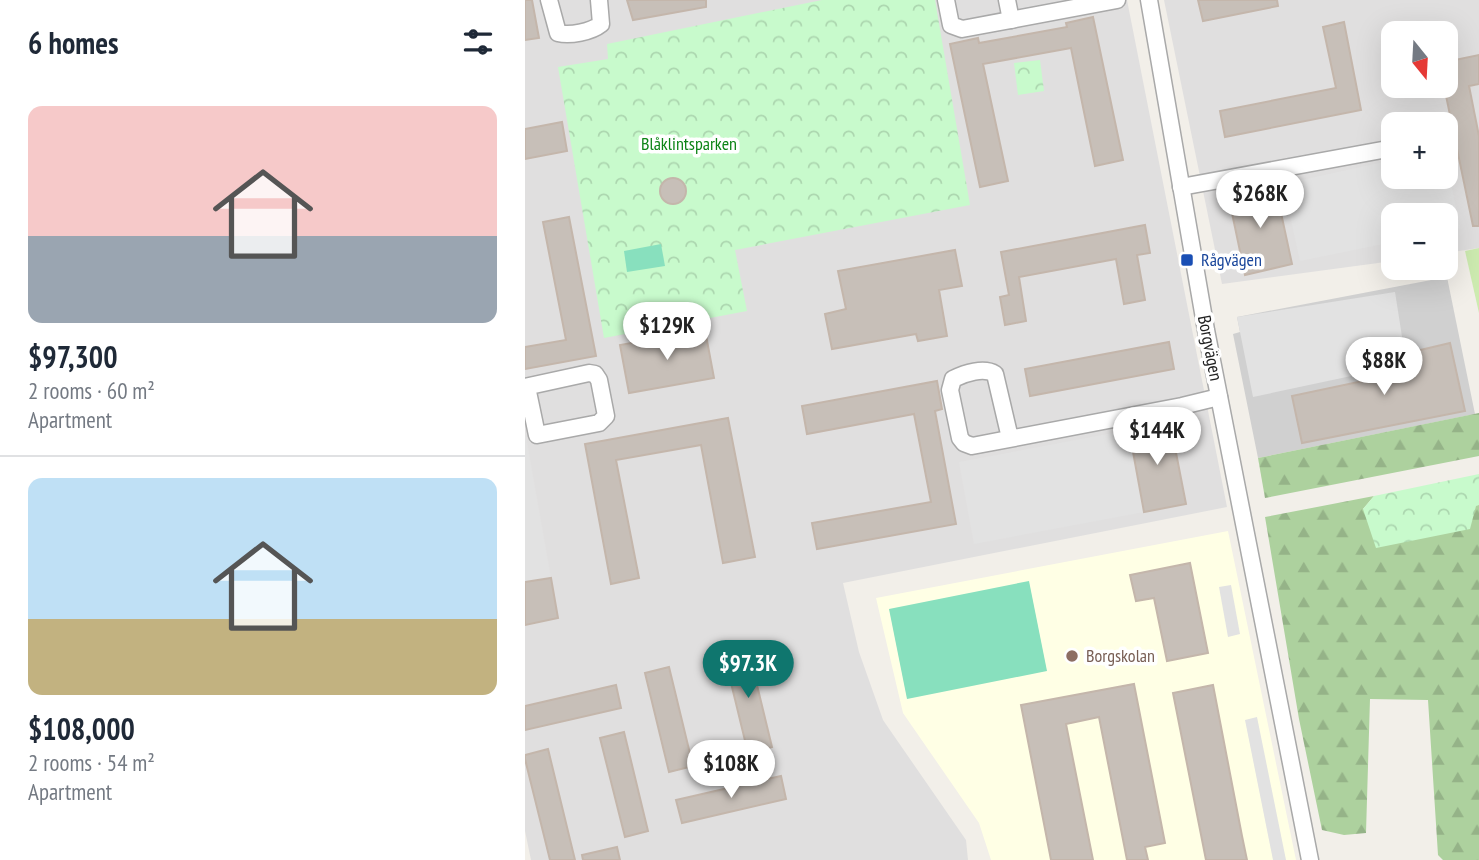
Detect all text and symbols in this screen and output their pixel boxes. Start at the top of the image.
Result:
north arrow [1381,21,1458,98]
map controls [1381,21,1458,280]
text: 6 homes [28,23,119,62]
icon: filters [459,23,497,61]
button: + [1381,112,1458,189]
park label: Blåklintsparken [641,132,737,155]
icon: home [200,151,326,277]
pin: $268K [1211,170,1309,230]
text: $268K [1232,178,1288,207]
button: − [1381,203,1458,280]
place label: Rågvägen [1201,248,1262,271]
marker: Rågvägen [1179,252,1195,268]
pin: $129K [618,302,716,362]
text: $129K [639,310,695,339]
street label: Borgvägen [1193,313,1228,383]
text: $97,300 [28,337,118,376]
pin: $88K [1343,338,1425,397]
text: $88K [1362,345,1406,374]
text: 2 rooms · 60 m² [28,376,155,405]
text: Apartment [28,405,112,434]
pin: $144K [1108,407,1206,467]
text: $144K [1129,415,1185,444]
icon: home [200,523,326,649]
pin: $97.3K [691,640,805,700]
place label: Borgskolan [1086,644,1155,667]
text: $97.3K [719,648,777,677]
marker: Borgskolan [1064,648,1080,664]
text: $108,000 [28,709,135,748]
pin: $108K [682,740,780,800]
text: 2 rooms · 54 m² [28,748,155,777]
text: $108K [703,748,759,777]
text: Apartment [28,777,112,806]

